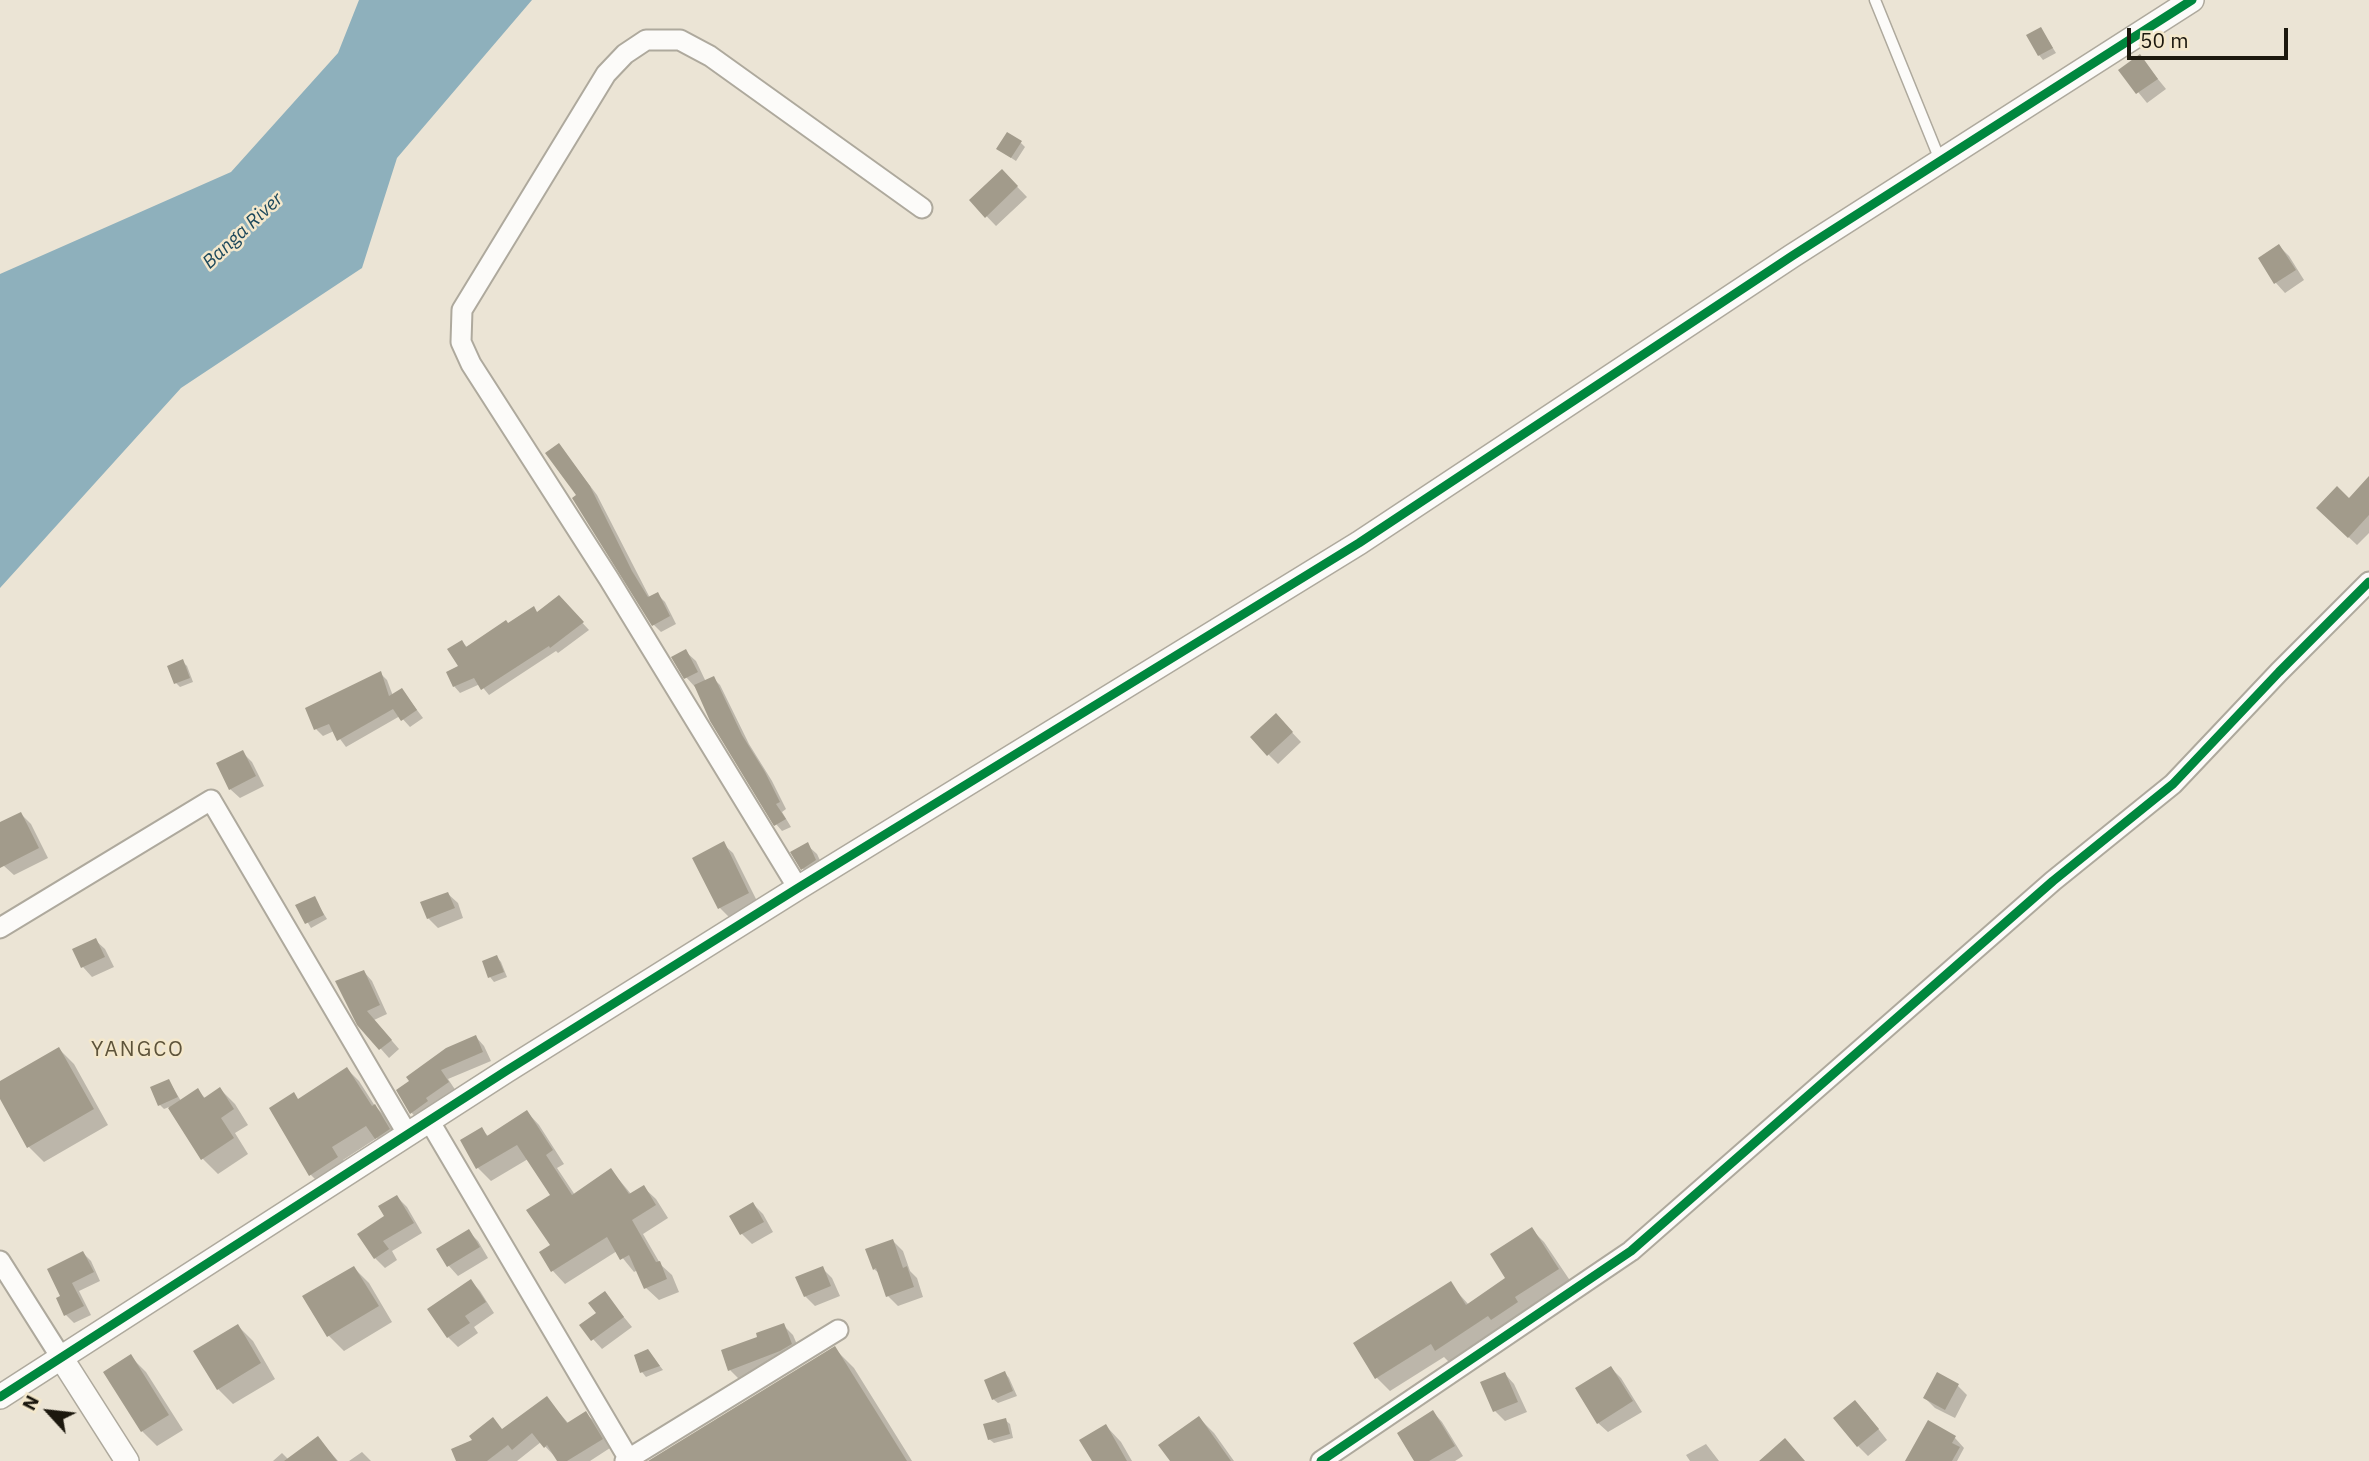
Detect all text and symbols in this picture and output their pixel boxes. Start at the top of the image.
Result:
scale bar [2131,14,2292,58]
text: 50 m [2140,26,2189,54]
water label: Banga River [198,188,288,274]
district label: YANGCO [92,1037,184,1063]
north arrow [14,1377,84,1447]
text: N [16,1391,44,1414]

